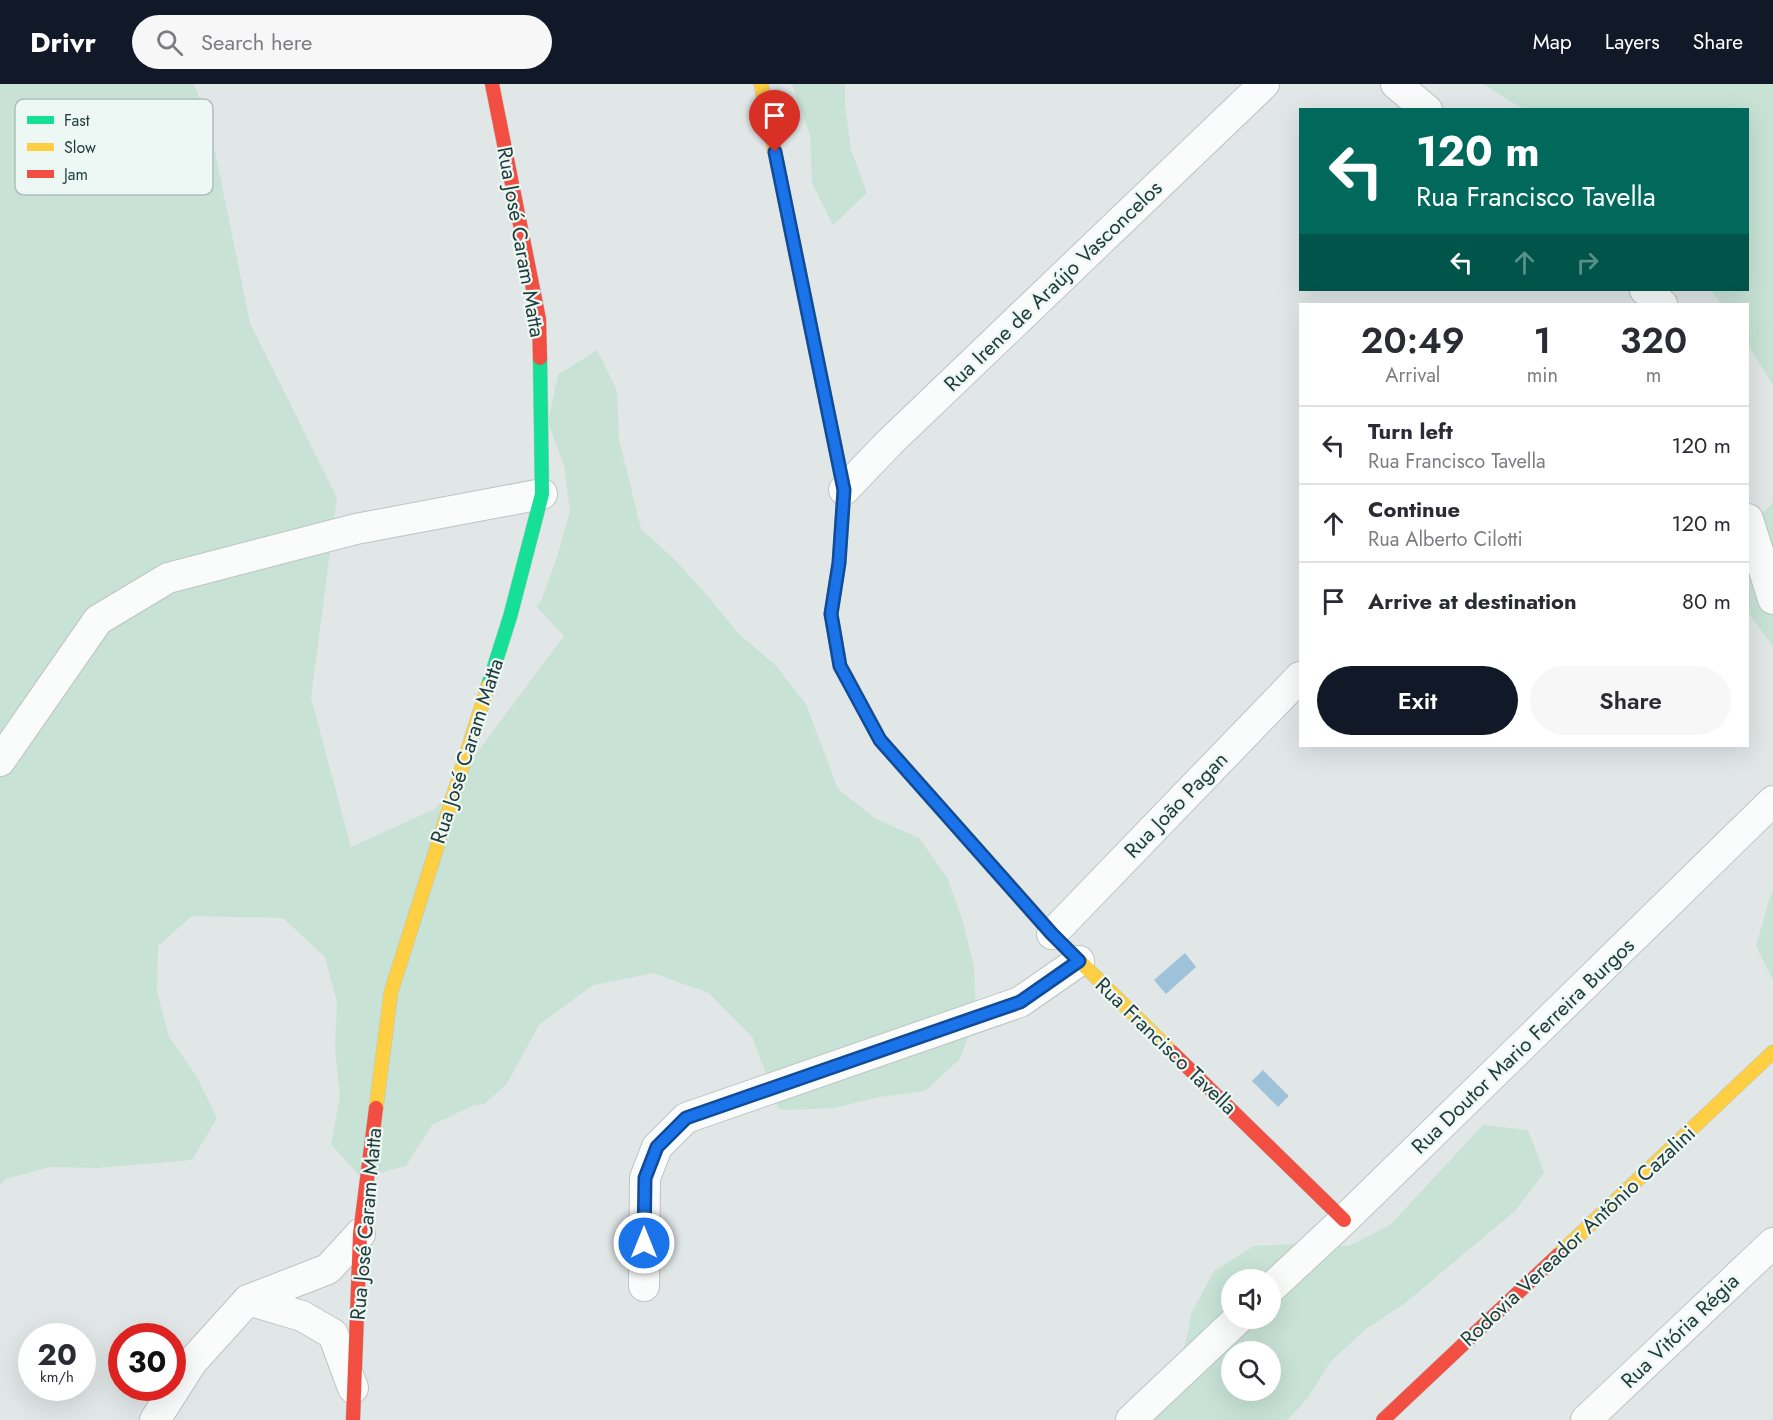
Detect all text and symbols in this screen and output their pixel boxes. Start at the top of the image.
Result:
search box [132,15,552,69]
text: Drivr [30,22,96,63]
icon: search [153,26,186,59]
text: Search here [201,26,312,58]
text: Map [1533,27,1572,57]
text: Layers [1605,27,1660,57]
text: Share [1693,27,1743,57]
pin [749,90,800,152]
legend [15,99,213,195]
icon: arrive [758,99,791,132]
text: Fast [64,109,90,132]
text: 120 m [1416,121,1540,182]
icon: left [1317,132,1395,210]
text: Slow [64,136,96,159]
street label: Rua José Caram Matta [489,144,553,340]
text: Jam [62,163,88,186]
street label: Rua Irene de Araújo Vasconcelos [937,173,1169,399]
text: Rua Francisco Tavella [1416,177,1656,216]
icon: left [1445,246,1478,279]
icon: ahead [1508,246,1541,279]
icon: right [1571,246,1604,279]
text: 20:49 [1361,314,1465,366]
text: 1 [1534,314,1551,366]
text: 320 [1620,314,1687,366]
text: Arrival [1385,361,1440,390]
text: min [1527,361,1558,390]
text: m [1646,361,1661,390]
text: Turn left [1368,415,1453,447]
icon: left [1317,429,1350,462]
text: 120 m [1672,429,1731,461]
text: Rua Francisco Tavella [1368,447,1546,476]
text: Continue [1368,493,1460,525]
icon: ahead [1317,507,1350,540]
text: 120 m [1672,507,1731,539]
text: Rua Alberto Cilotti [1368,525,1523,554]
icon: arrive [1317,585,1350,618]
text: Arrive at destination [1368,585,1577,617]
text: 80 m [1682,585,1731,617]
street label: Rua José Caram Matta [423,655,511,847]
button: Exit [1317,666,1518,735]
button: Share [1530,666,1731,735]
street label: Rua João Pagan [1117,745,1235,865]
street label: Rua Doutor Mario Ferreira Burgos [1405,931,1641,1161]
street label: Rua Francisco Tavella [1088,970,1244,1122]
street label: Rodovia Vereador Antônio Cazalini [1454,1119,1702,1353]
street label: Rua José Caram Matta [343,1127,389,1321]
position arrow [612,1211,676,1275]
street label: Rua Vitória Régia [1614,1267,1746,1395]
map controls [1221,1269,1281,1401]
button: sound [1221,1269,1281,1329]
speed limit sign: 30 [108,1323,186,1401]
text: 20 [37,1333,77,1376]
button: search [1221,1341,1281,1401]
text: km/h [40,1366,74,1388]

